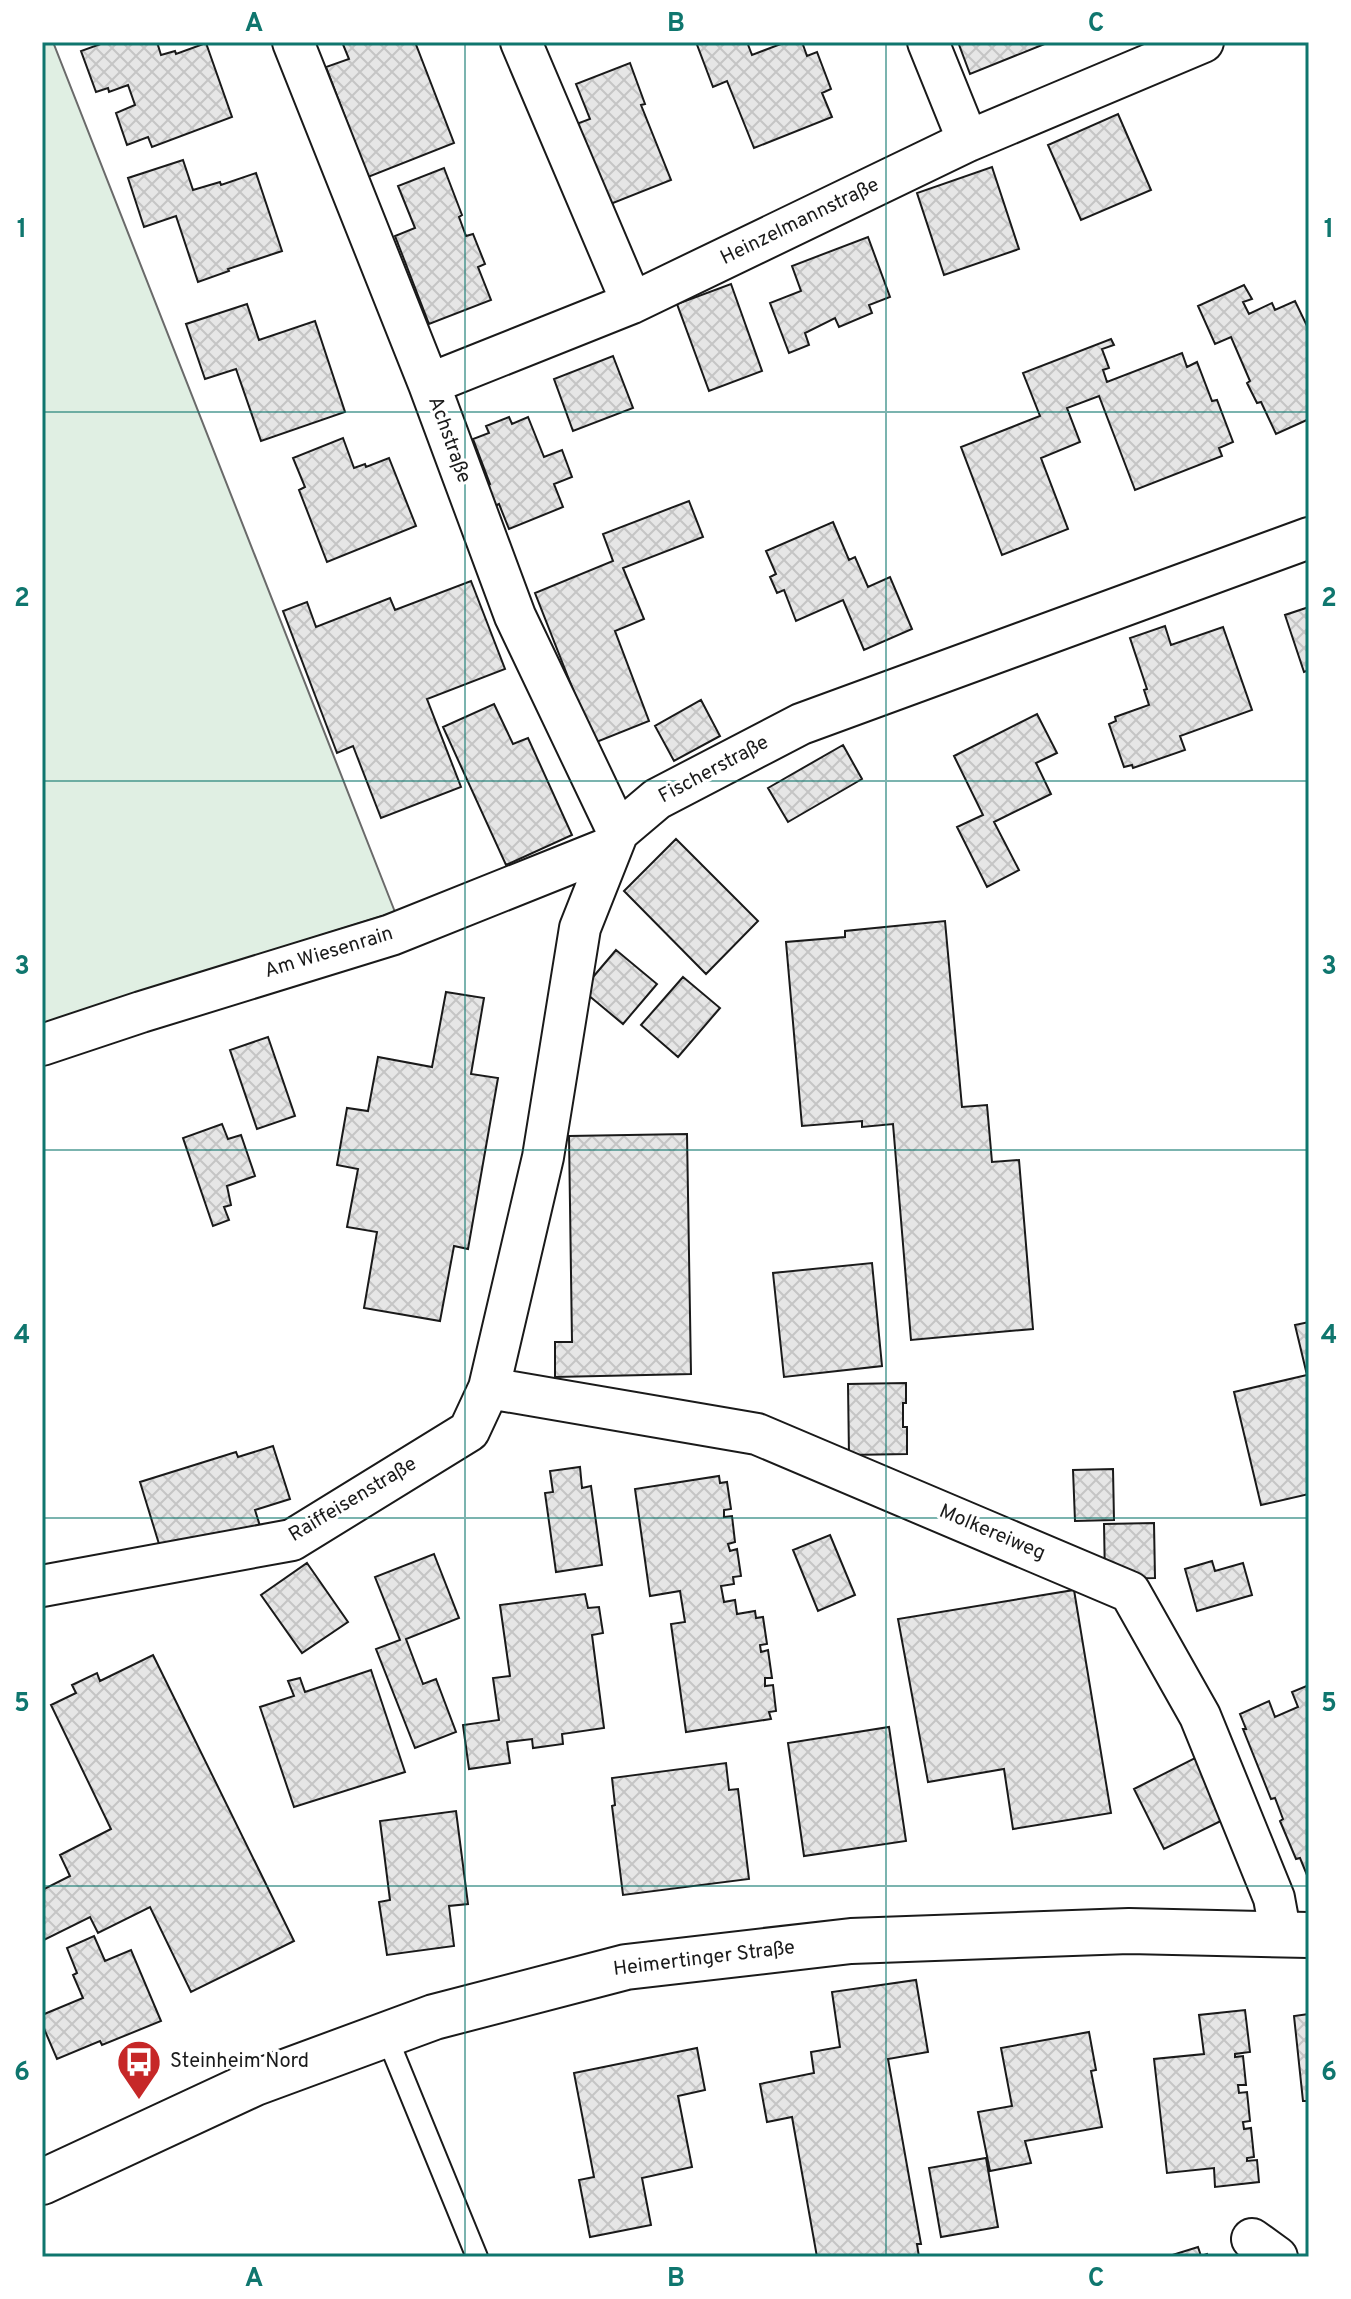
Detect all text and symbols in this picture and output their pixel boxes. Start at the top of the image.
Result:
text: A [245,8,263,41]
text: B [667,8,685,41]
text: C [1088,8,1104,41]
street label: Heinzelmannstraße [716,172,884,272]
text: 1 [17,214,27,247]
text: 1 [1324,214,1334,247]
street label: Achstraße [421,393,477,487]
text: 2 [14,583,30,616]
text: 2 [1321,583,1337,616]
street label: Fischerstraße [654,730,774,810]
street label: Am Wiesenrain [262,921,396,985]
text: 3 [14,951,30,984]
text: 3 [1321,951,1337,984]
text: 4 [14,1320,30,1353]
text: 4 [1321,1320,1337,1353]
street label: Raiffeisenstraße [284,1452,422,1548]
street label: Molkereiweg [935,1499,1049,1567]
text: 5 [14,1688,30,1721]
text: 5 [1321,1688,1337,1721]
street label: Heimertinger Straße [612,1935,796,1983]
bus stop icon: Steinheim Nord [115,2038,163,2101]
place label: Steinheim Nord [170,2049,309,2075]
text: 6 [14,2057,30,2090]
text: 6 [1321,2057,1337,2090]
text: A [245,2263,263,2296]
text: B [667,2263,685,2296]
text: C [1088,2263,1104,2296]

